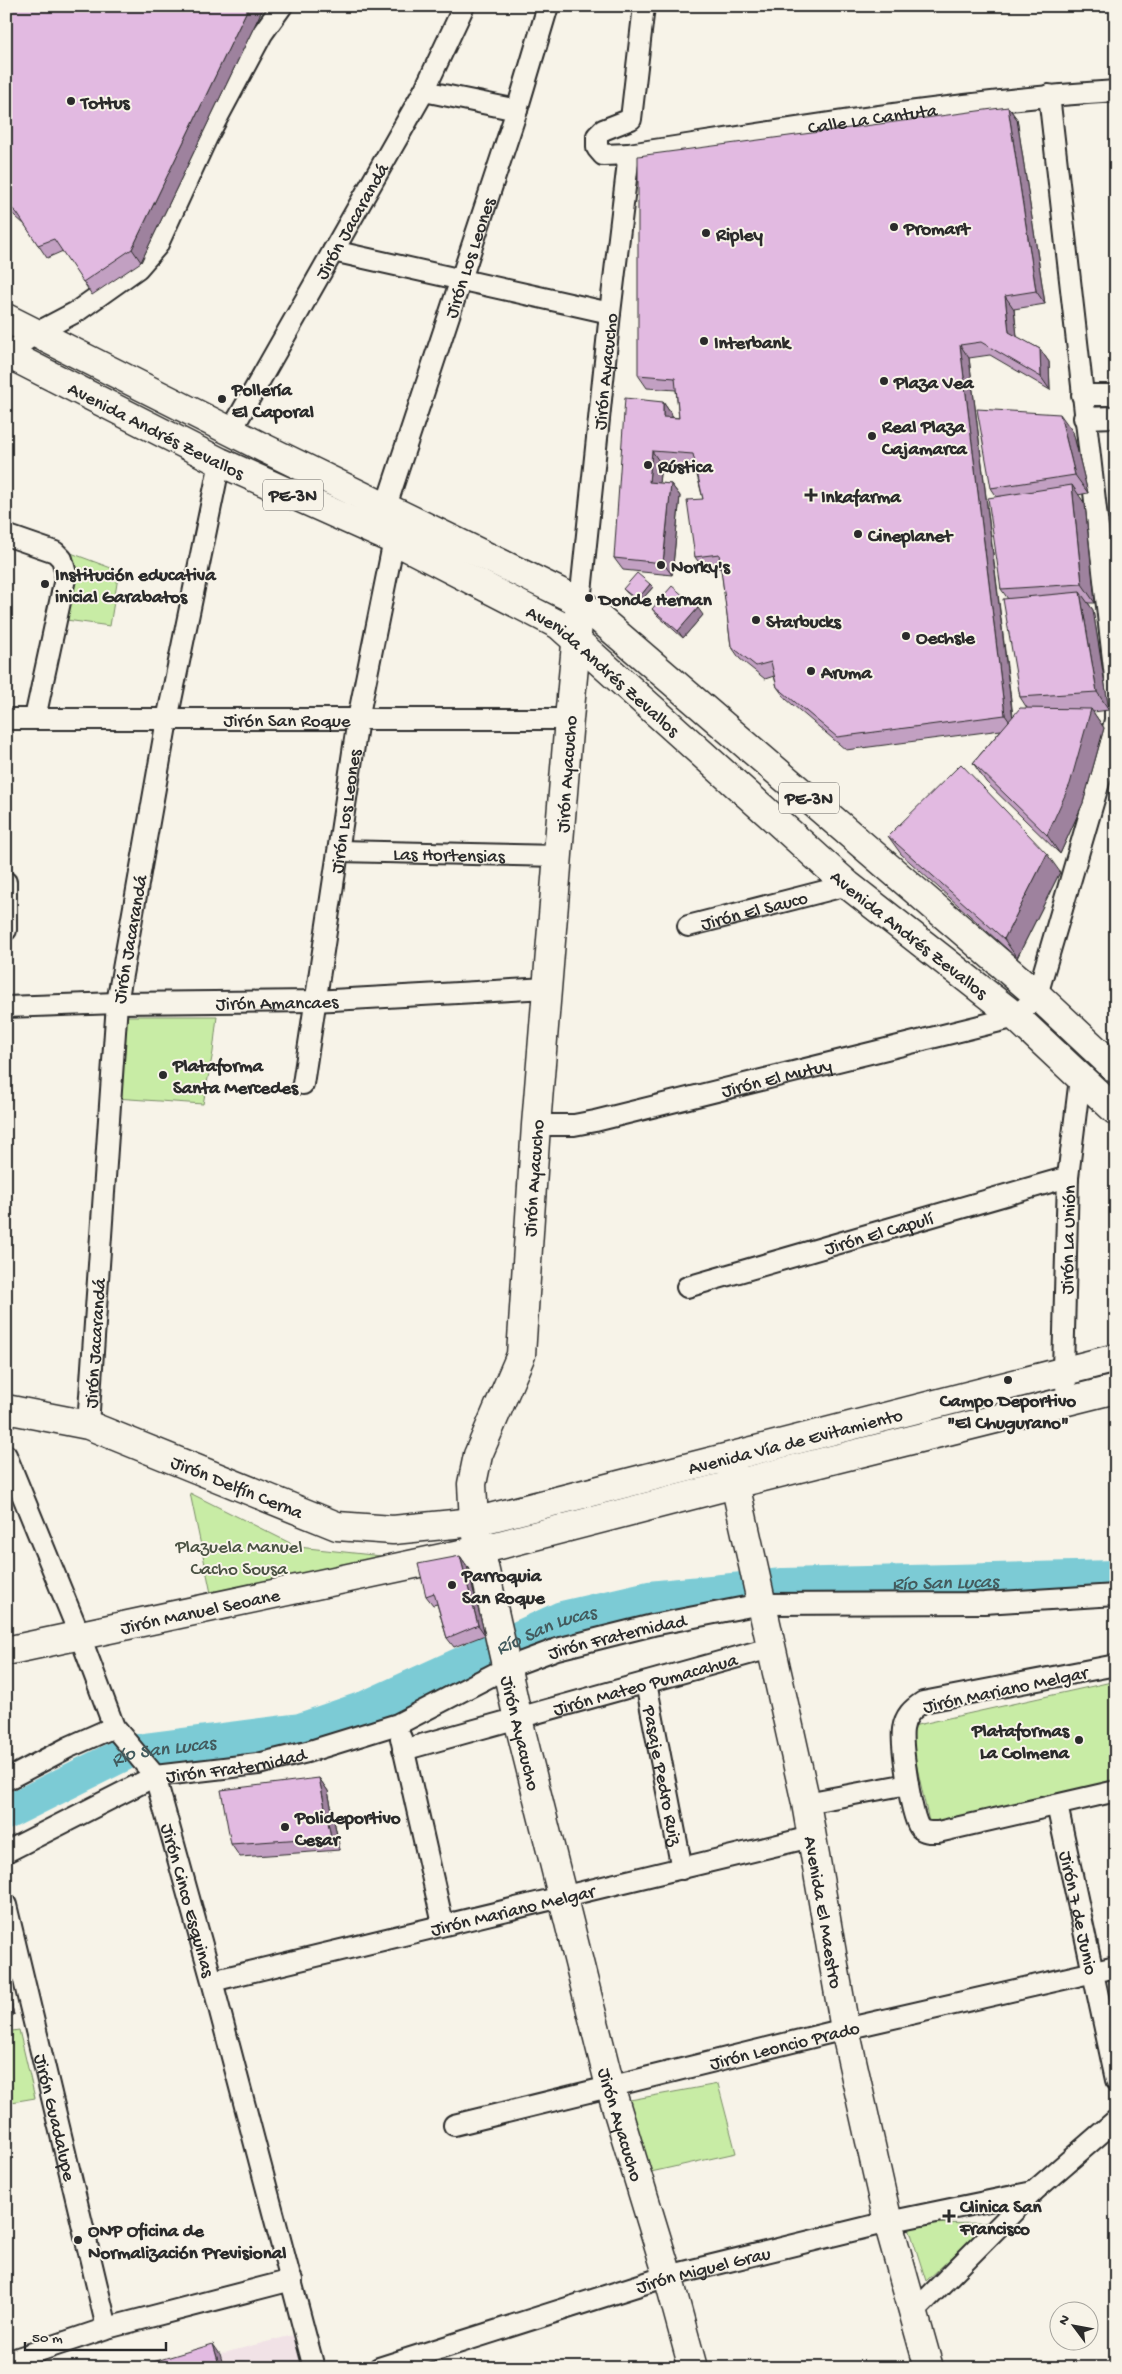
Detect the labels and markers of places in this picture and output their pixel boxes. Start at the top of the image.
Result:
place label: Tottus [79,93,131,116]
marker: Tottus [65,95,77,107]
place label: Promart [903,219,972,242]
marker: Promart [888,221,900,233]
place label: Ripley [715,225,763,248]
marker: Ripley [700,227,712,239]
place label: Interbank [714,333,792,356]
marker: Interbank [698,335,710,347]
place label: Plaza Vea [893,373,975,396]
marker: Plaza Vea [878,375,890,387]
place label: Pollería El Caporal [231,380,314,425]
marker: Pollería El Caporal [216,393,228,405]
place label: Real Plaza Cajamarca [881,417,968,462]
marker: Real Plaza Cajamarca [866,430,878,442]
place label: Rústica [657,457,714,480]
marker: Rústica [642,459,654,471]
place label: Inkafarma [821,487,902,510]
marker: Inkafarma [805,489,817,501]
place label: Cineplanet [867,526,954,549]
marker: Cineplanet [852,528,864,540]
place label: Norky's [671,557,731,580]
marker: Norky's [655,559,667,571]
place label: Institución educativa inicial Garabatos [55,565,217,610]
marker: Institución educativa inicial Garabatos [39,578,51,590]
place label: Donde Hernan [597,590,713,613]
marker: Donde Hernan [583,592,595,604]
place label: Starbucks [766,612,842,635]
marker: Starbucks [750,614,762,626]
place label: Oechsle [916,628,976,651]
marker: Oechsle [900,630,912,642]
place label: Aruma [820,663,873,686]
marker: Aruma [805,665,817,677]
place label: Plataforma Santa Mercedes [172,1056,299,1101]
marker: Plataforma Santa Mercedes [157,1069,169,1081]
marker: Campo Deportivo "El Chugurano" [1002,1374,1014,1386]
place label: Campo Deportivo "El Chugurano" [939,1391,1076,1436]
place label: Parroquia San Roque [461,1566,546,1611]
marker: Parroquia San Roque [446,1579,458,1591]
place label: Plataformas La Colmena [971,1721,1070,1766]
marker: Plataformas La Colmena [1073,1734,1085,1746]
place label: Polideportivo Cesar [294,1808,401,1853]
marker: Polideportivo Cesar [279,1821,291,1833]
place label: Clinica San Francisco [959,2197,1043,2242]
marker: Clinica San Francisco [942,2209,956,2223]
place label: ONP Oficina de Normalización Previsional [88,2221,286,2266]
marker: ONP Oficina de Normalización Previsional [72,2234,84,2246]

